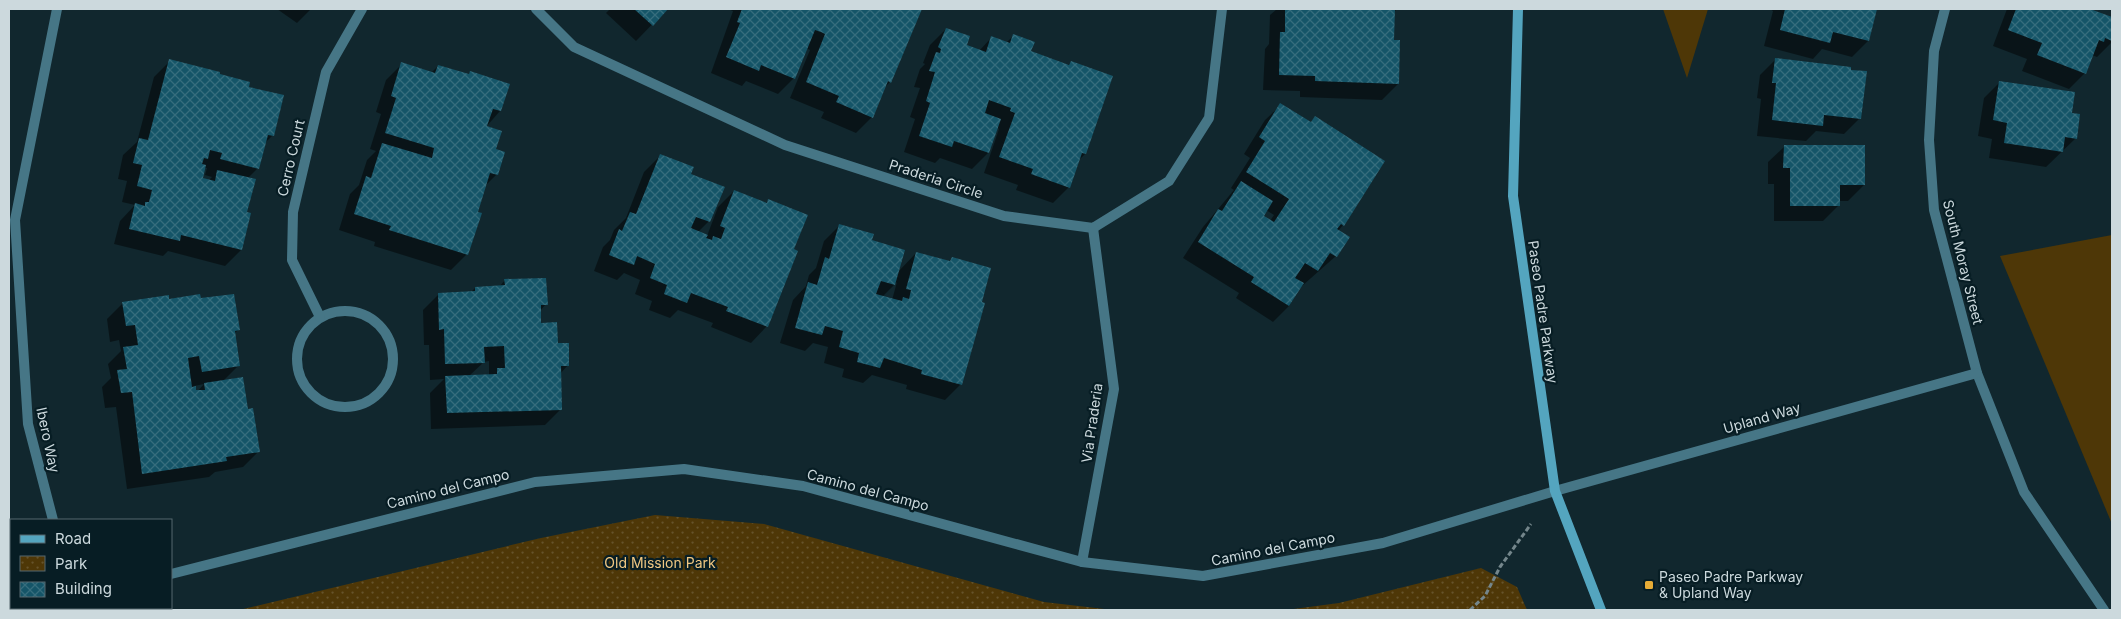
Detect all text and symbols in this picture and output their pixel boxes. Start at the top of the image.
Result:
street label: Cerro Court [273,117,308,198]
street label: Praderia Circle [887,155,985,202]
street label: South Moray Street [1940,198,1987,326]
street label: Paseo Padre Parkway [1525,239,1562,385]
street label: Via Praderia [1077,382,1106,464]
street label: Upland Way [1721,398,1803,437]
street label: Ibero Way [33,406,64,474]
street label: Camino del Campo [385,465,511,512]
street label: Camino del Campo [805,465,931,514]
legend [10,519,172,609]
street label: Camino del Campo [1210,528,1336,569]
text: Road [55,529,91,548]
text: Park [55,554,88,573]
park label: Old Mission Park [604,554,716,571]
place label: Paseo Padre Parkway & Upland Way [1659,568,1803,601]
text: Building [55,579,112,598]
marker: Paseo Padre Parkway & Upland Way [1643,579,1655,591]

